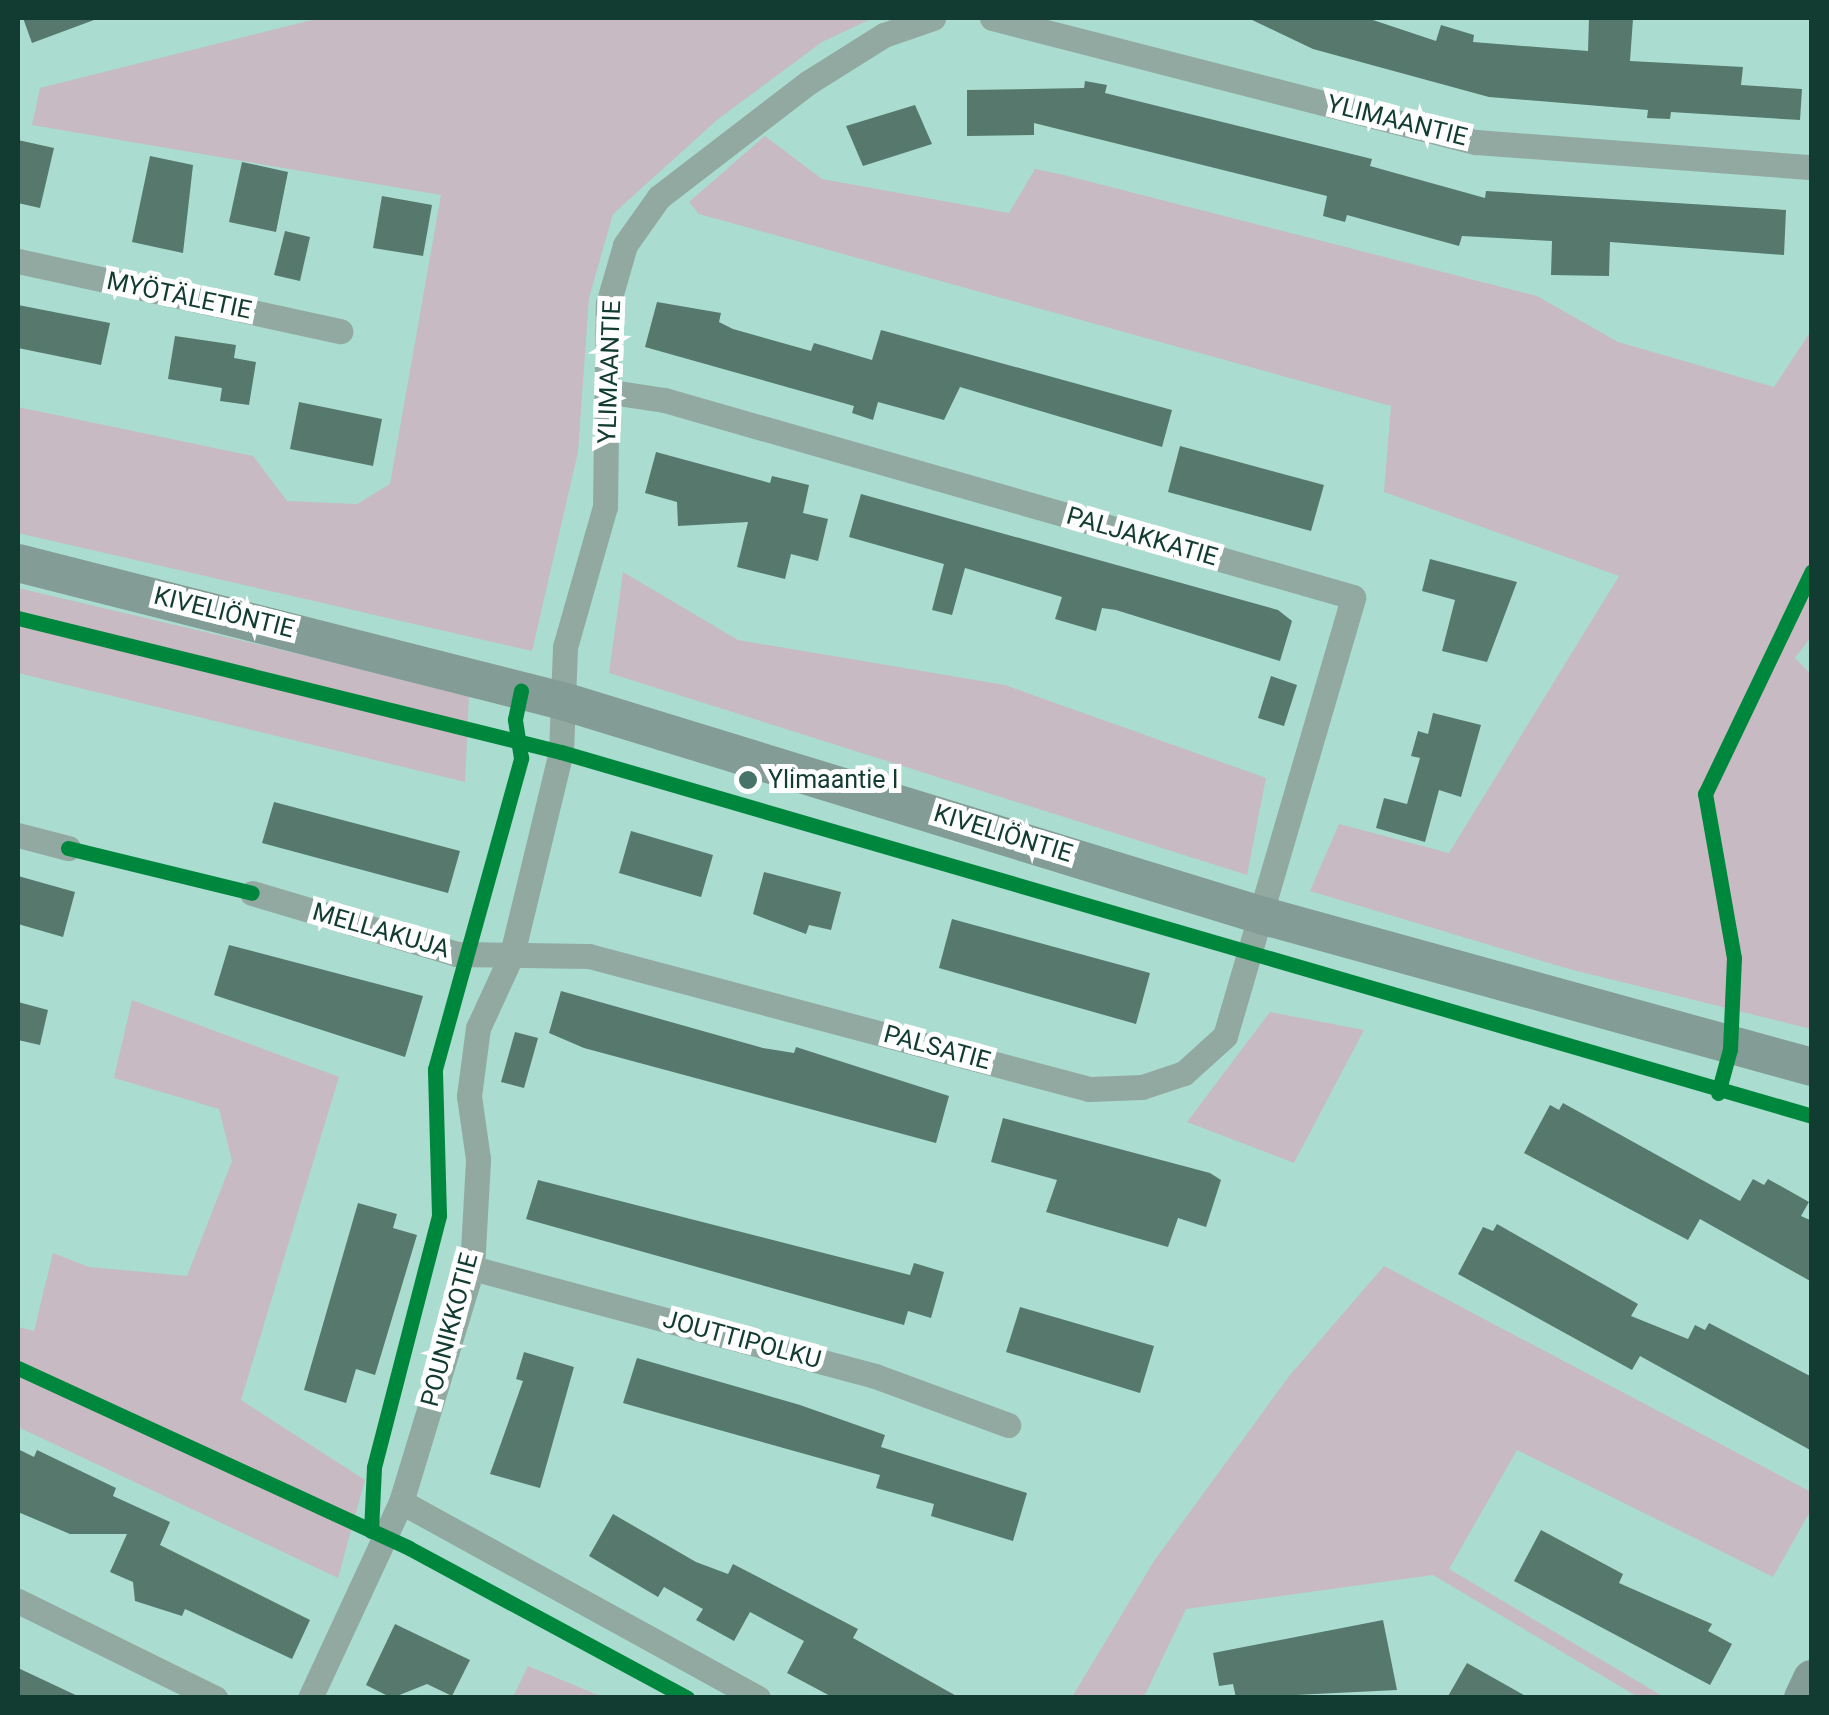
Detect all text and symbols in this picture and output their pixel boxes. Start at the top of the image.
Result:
street label: YLIMAANTIE [1324,89,1470,153]
street label: MYÖTÄLETIE [104,266,254,326]
street label: YLIMAANTIE [593,300,627,444]
street label: PALJAKKATIE [1063,501,1221,573]
street label: KIVELIÖNTIE [151,581,297,645]
place label: Ylimaantie I [768,765,899,795]
marker: Ylimaantie I [737,769,759,791]
street label: KIVELIÖNTIE [930,799,1076,869]
street label: MELLAKUJA [309,897,453,965]
street label: PALSATIE [880,1019,994,1077]
street label: POUNIKKOTIE [415,1250,485,1410]
street label: JOUTTIPOLKU [660,1304,824,1376]

